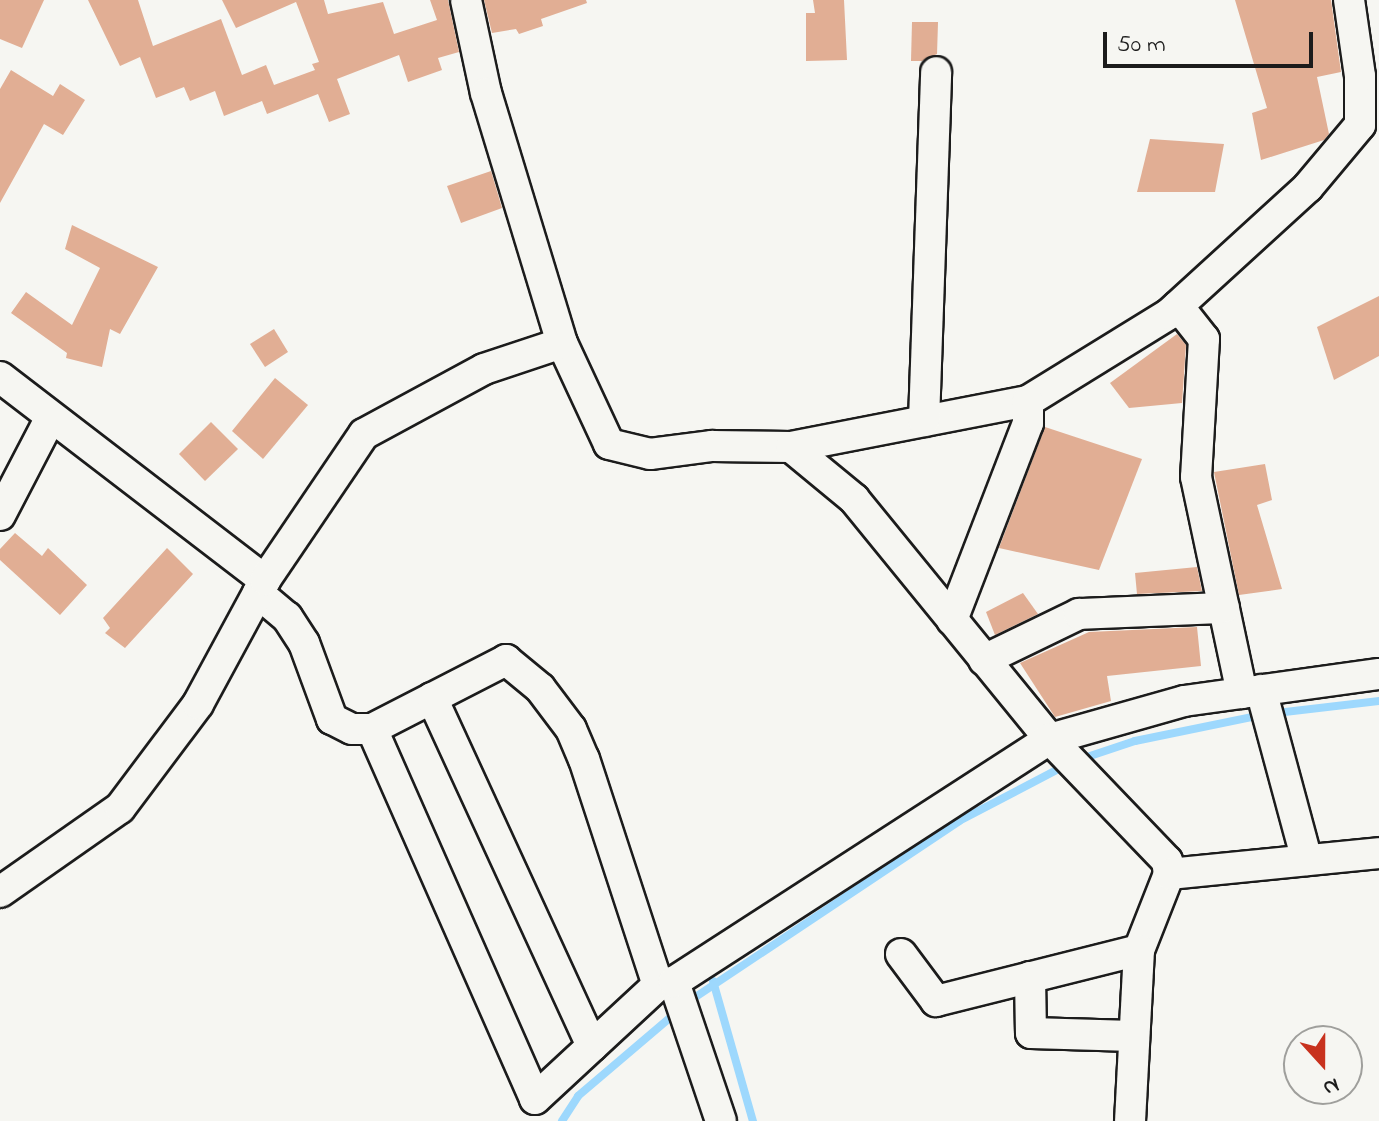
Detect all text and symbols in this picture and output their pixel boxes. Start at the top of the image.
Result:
scale bar [1107,16,1317,66]
text: 50 m [1117,28,1166,63]
north arrow [1283,1025,1363,1105]
text: N [1318,1068,1344,1103]

